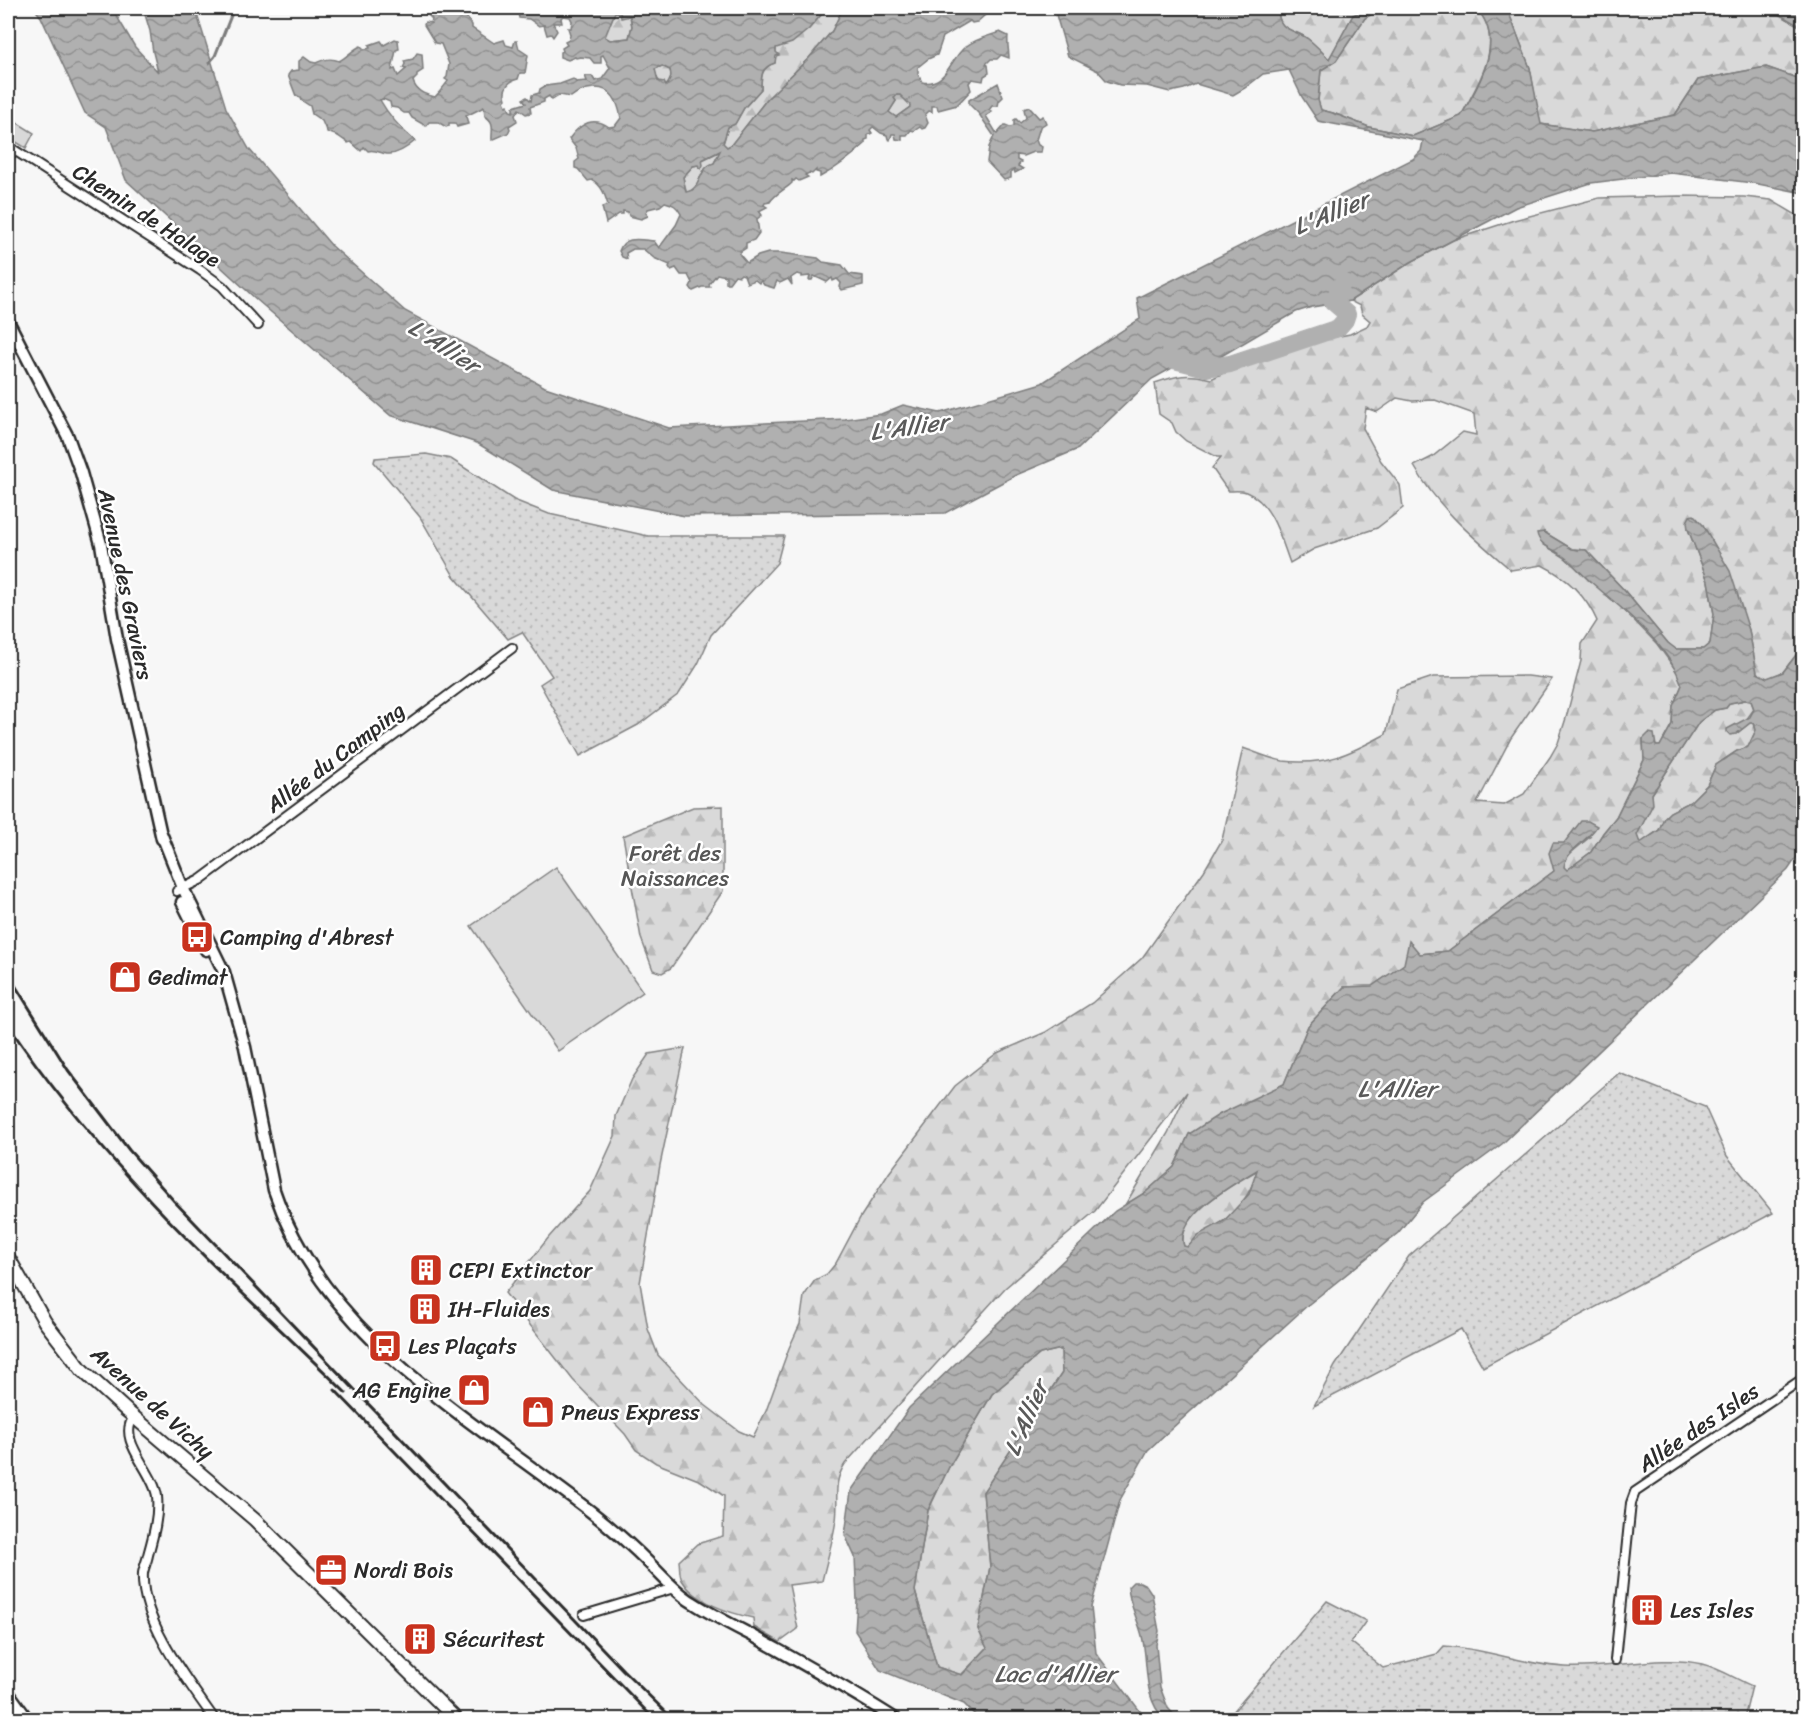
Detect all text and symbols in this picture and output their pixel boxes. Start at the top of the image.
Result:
street label: Chemin de Halage [64,153,229,278]
water label: L'Allier [1287,177,1379,247]
water label: L'Allier [400,307,492,387]
water label: L'Allier [867,400,955,453]
street label: Avenue des Graviers [86,484,165,684]
street label: Allée du Camping [256,692,414,824]
park label: Forêt des Naissances [621,834,730,898]
place label: Camping d'Abrest [220,918,395,957]
bus stop icon: Camping d'Abrest [179,919,215,955]
place label: Gedimat [148,958,229,997]
shop icon: Gedimat [107,959,143,995]
water label: L'Allier [1358,1068,1440,1110]
place label: CEPI Extinctor [449,1251,593,1290]
building icon: CEPI Extinctor [408,1252,444,1288]
place label: IH-Fluides [447,1290,550,1329]
building icon: IH-Fluides [407,1291,443,1327]
place label: Les Plaçats [408,1327,517,1366]
bus stop icon: Les Plaçats [367,1328,403,1364]
street label: Avenue de Vichy [81,1335,224,1470]
water label: L'Allier [991,1370,1062,1462]
place label: AG Engine [352,1371,451,1410]
shop icon: AG Engine [456,1372,492,1408]
street label: Allée des Isles [1629,1372,1768,1483]
place label: Pneus Express [561,1393,701,1432]
shop icon: Pneus Express [520,1394,556,1430]
place label: Nordi Bois [354,1551,453,1590]
office icon: Nordi Bois [313,1552,349,1588]
place label: Les Isles [1670,1591,1755,1630]
building icon: Les Isles [1629,1592,1665,1628]
place label: Sécuritest [443,1620,546,1659]
building icon: Sécuritest [402,1621,438,1657]
water label: Lac d'Allier [994,1653,1120,1695]

